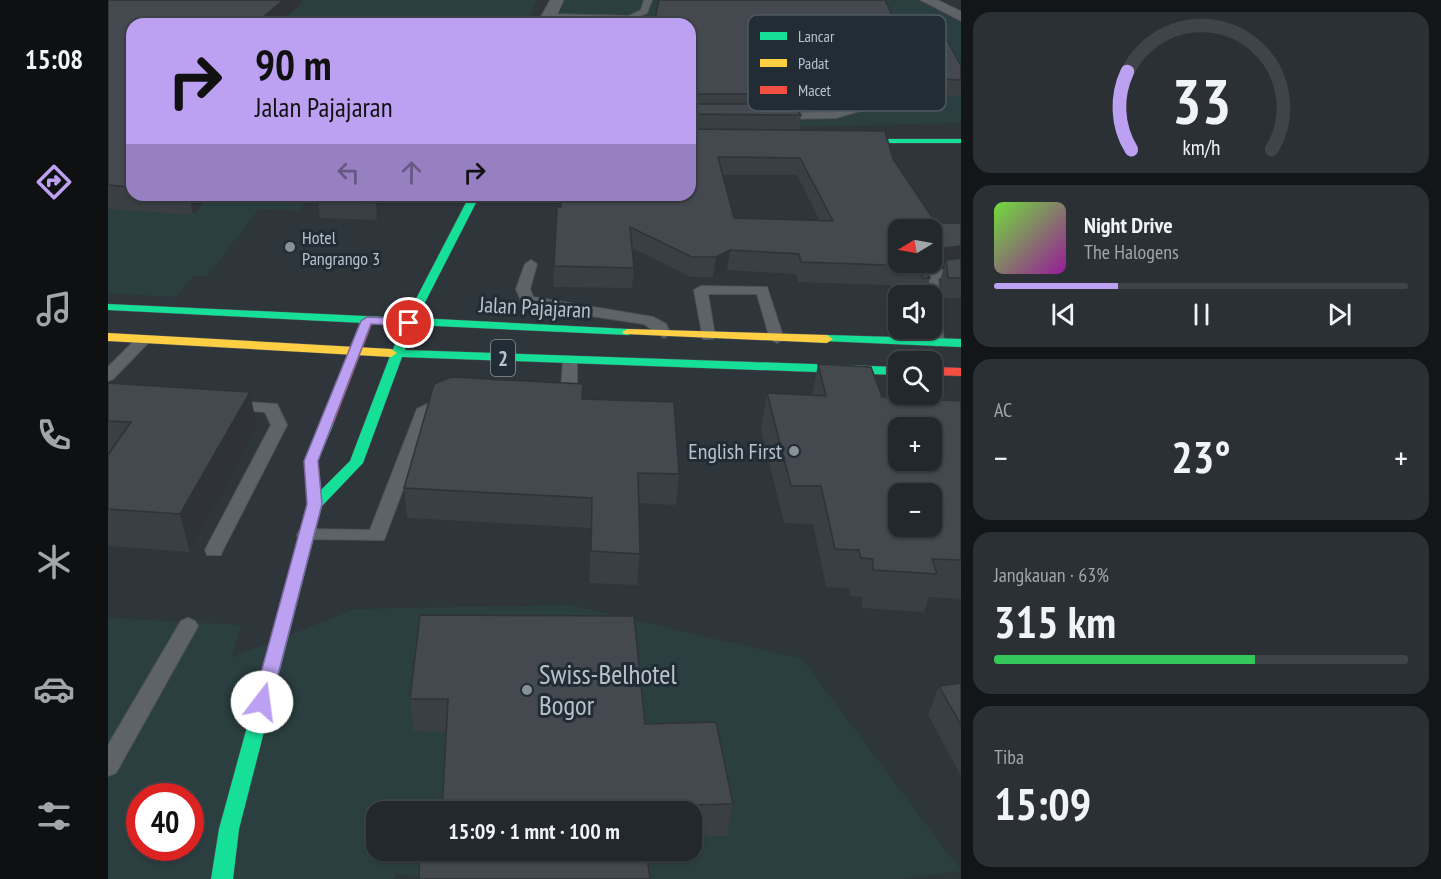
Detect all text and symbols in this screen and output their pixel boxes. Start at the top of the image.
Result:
legend [748,15,946,111]
text: Lancar [798,26,835,46]
text: 90 m [255,37,332,92]
text: 15:08 [25,42,83,76]
icon: right [156,42,234,120]
text: Padat [798,53,830,73]
text: 33 [1171,60,1231,141]
text: Macet [798,80,832,100]
text: Jalan Pajajaran [255,90,392,124]
text: km/h [1182,133,1220,161]
icon: left [332,156,365,189]
icon: ahead [395,156,428,189]
icon: right [458,156,491,189]
icon: directions [33,161,75,203]
text: Night Drive [1084,211,1173,239]
north arrow [888,219,942,273]
map controls [888,219,942,537]
place label: Hotel Pangrango 3 [302,226,380,270]
text: The Halogens [1084,239,1179,265]
marker: Hotel Pangrango 3 [283,240,297,254]
button: sound [888,285,942,339]
icon: music [33,288,75,330]
street label: Jalan Pajajaran [477,290,592,324]
pin [383,297,434,348]
icon: previous [1047,298,1080,331]
icon: pause [1185,298,1218,331]
icon: next [1323,298,1356,331]
icon: arrive [392,306,425,339]
road number: 2 [491,340,515,376]
button: search [888,351,942,405]
text: AC [994,397,1012,423]
icon: phone [33,414,75,456]
button: + [888,417,942,471]
text: 23° [1171,427,1231,485]
text: − [994,436,1008,479]
text: + [1394,436,1408,479]
place label: English First [688,437,782,465]
marker: English First [787,444,801,458]
button: − [888,483,942,537]
icon: climate [33,541,75,583]
text: Jangkauan · 63% [994,562,1109,588]
text: 315 km [994,592,1116,650]
place label: Swiss-Belhotel Bogor [539,657,678,722]
icon: car [33,668,75,710]
position arrow [230,670,294,734]
marker: Swiss-Belhotel Bogor [520,683,534,697]
text: Tiba [994,744,1024,770]
text: 15:09 [994,774,1091,832]
speed limit sign: 40 [126,783,204,861]
icon: filters [33,795,75,837]
text: 15:09 · 1 mnt · 100 m [448,817,620,845]

